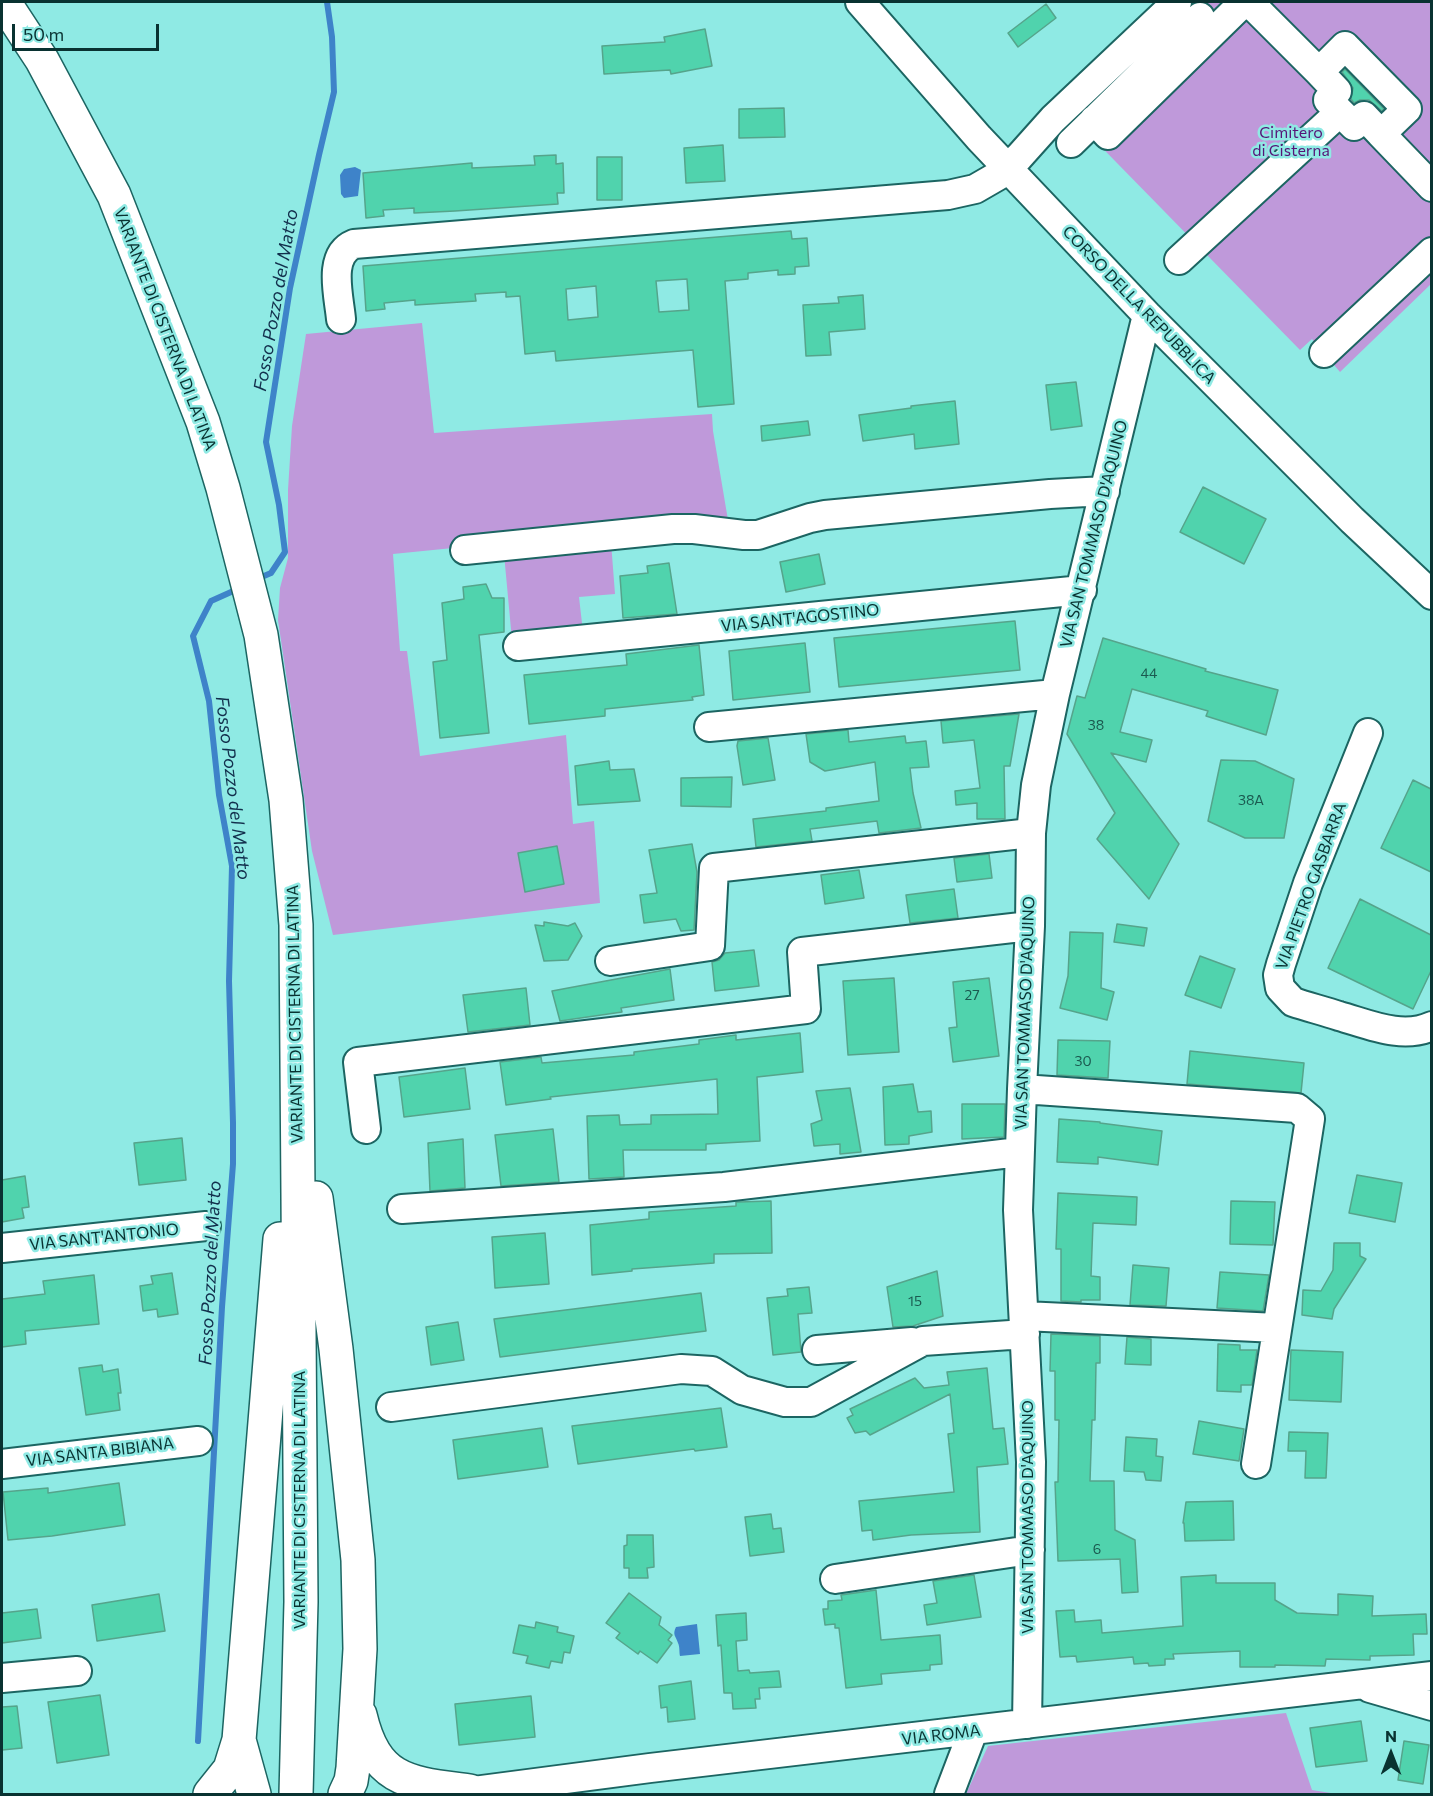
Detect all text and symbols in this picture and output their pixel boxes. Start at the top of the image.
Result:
scale bar [15,12,162,50]
text: 50 m [23,23,64,45]
park label: Cimitero di Cisterna [1252,123,1330,161]
street label: VARIANTE DI CISTERNA DI LATINA [110,205,220,453]
water label: Fosso Pozzo del Matto [249,207,303,393]
street label: CORSO DELLA REPUBBLICA [1058,222,1220,388]
street label: VIA SAN TOMMASO D'AQUINO [1056,418,1132,650]
street label: VIA SANT'AGOSTINO [720,600,880,636]
house number: 44 [1141,665,1157,681]
water label: Fosso Pozzo del Matto [211,695,255,881]
house number: 38 [1088,717,1104,733]
house number: 38A [1238,792,1264,808]
street label: VIA PIETRO GASBARRA [1272,800,1350,972]
street label: VARIANTE DI CISTERNA DI LATINA [283,885,307,1143]
street label: VIA SAN TOMMASO D'AQUINO [1011,896,1039,1130]
house number: 27 [964,987,980,1003]
house number: 30 [1074,1053,1092,1069]
water label: Fosso Pozzo del Matto [194,1180,226,1366]
street label: VIA SANT'ANTONIO [28,1220,180,1254]
house number: 15 [908,1293,922,1309]
street label: VARIANTE DI CISTERNA DI LATINA [290,1371,310,1629]
street label: VIA SAN TOMMASO D'AQUINO [1018,1400,1038,1634]
street label: VIA SANTA BIBIANA [25,1433,175,1471]
house number: 6 [1093,1541,1101,1557]
street label: VIA ROMA [901,1721,981,1749]
north arrow [1361,1724,1421,1784]
text: N [1385,1726,1397,1745]

